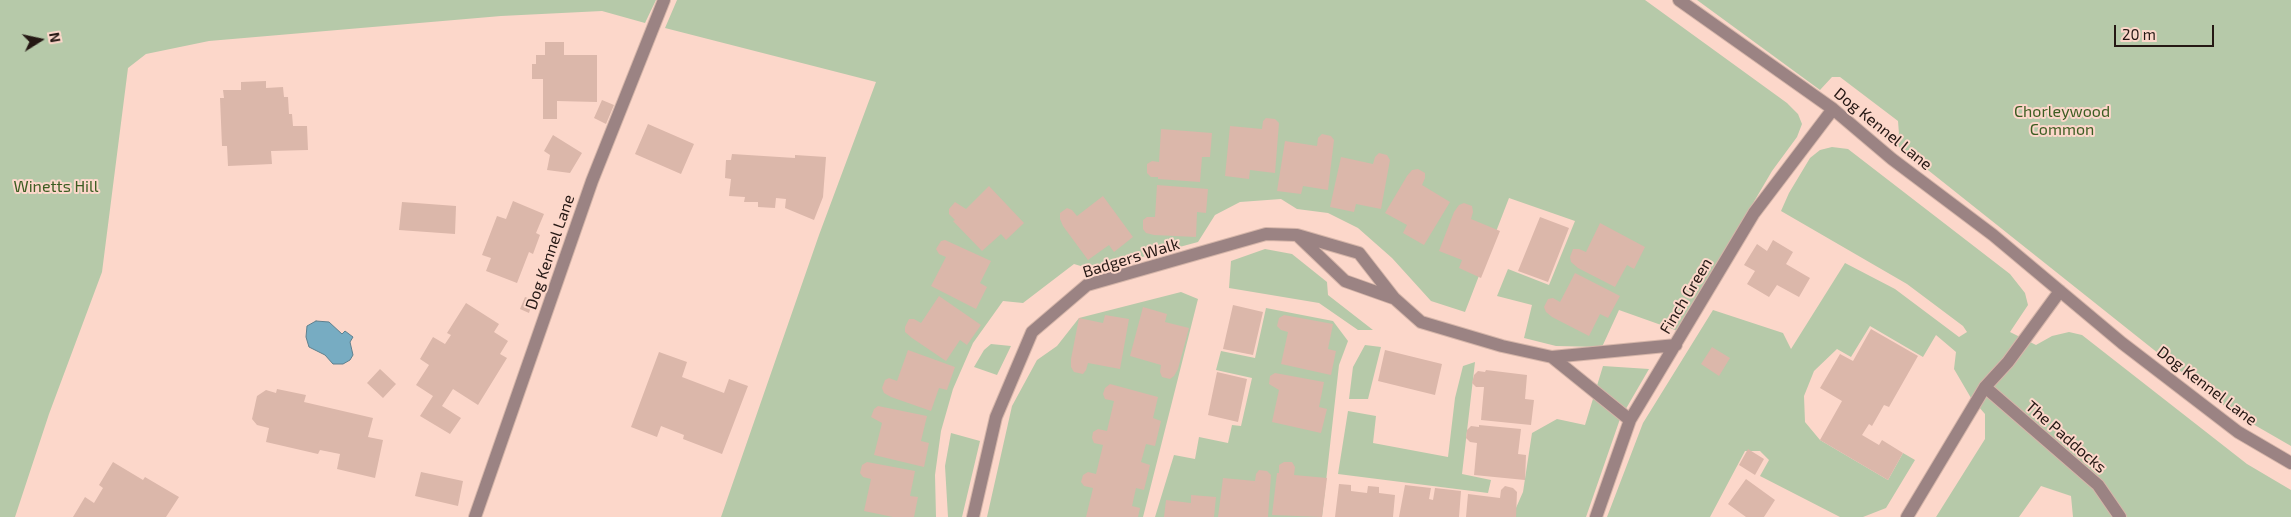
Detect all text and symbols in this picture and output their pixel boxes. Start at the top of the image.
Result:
north arrow [15,15,65,65]
scale bar [2116,15,2216,47]
text: 20 m [2122,25,2156,43]
text: N [46,31,65,44]
street label: Dog Kennel Lane [1830,84,1936,174]
park label: Chorleywood Common [2014,102,2110,140]
park label: Winetts Hill [13,177,99,197]
street label: Dog Kennel Lane [521,192,579,312]
street label: Badgers Walk [1080,234,1182,282]
street label: Finch Green [1656,254,1716,338]
street label: Dog Kennel Lane [2153,342,2261,430]
street label: The Paddocks [2022,397,2110,477]

